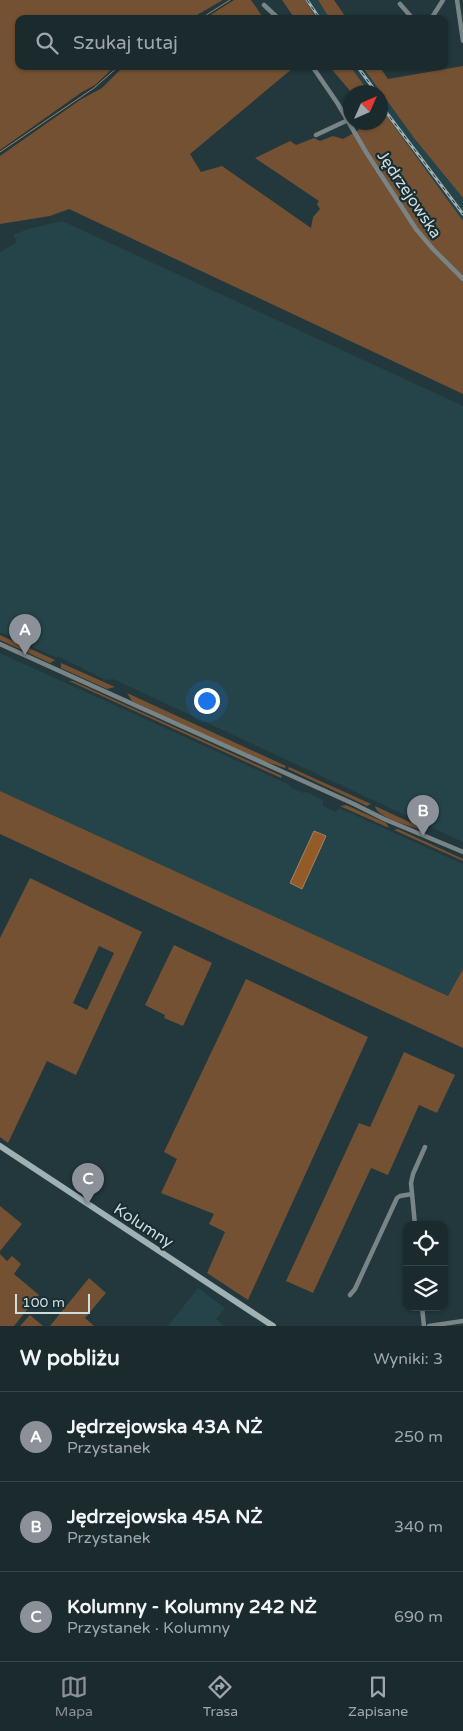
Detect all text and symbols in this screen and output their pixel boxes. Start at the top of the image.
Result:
search box [15,15,448,70]
icon: search [33,29,61,57]
text: Szukaj tutaj [73,32,178,54]
north arrow [343,85,388,130]
street label: Jędrzejowska [373,147,446,242]
pin: A [9,614,41,655]
your location [194,688,220,714]
pin: B [407,795,439,836]
pin: C [72,1163,104,1204]
street label: Kolumny [110,1199,177,1253]
map controls [403,1221,448,1311]
button: locate [403,1221,448,1266]
button: layers [403,1266,448,1311]
scale bar [15,1291,90,1314]
text: 100 m [22,1294,65,1311]
text: W pobliżu [20,1346,120,1371]
text: Wyniki: 3 [374,1349,443,1369]
text: Jędrzejowska 43A NŻ [67,1416,263,1438]
text: A [30,1427,42,1447]
text: 250 m [394,1427,443,1447]
text: Przystanek [67,1438,151,1458]
text: Jędrzejowska 45A NŻ [67,1506,263,1528]
text: B [30,1517,42,1537]
text: 340 m [394,1517,443,1537]
text: Przystanek [67,1528,151,1548]
text: Kolumny - Kolumny 242 NŻ [67,1596,317,1618]
text: C [30,1607,42,1627]
text: 690 m [394,1607,443,1627]
text: Przystanek · Kolumny [67,1618,230,1638]
tab: Mapa [55,1673,93,1720]
tab: Trasa [203,1673,238,1720]
tab: Zapisane [348,1673,408,1720]

